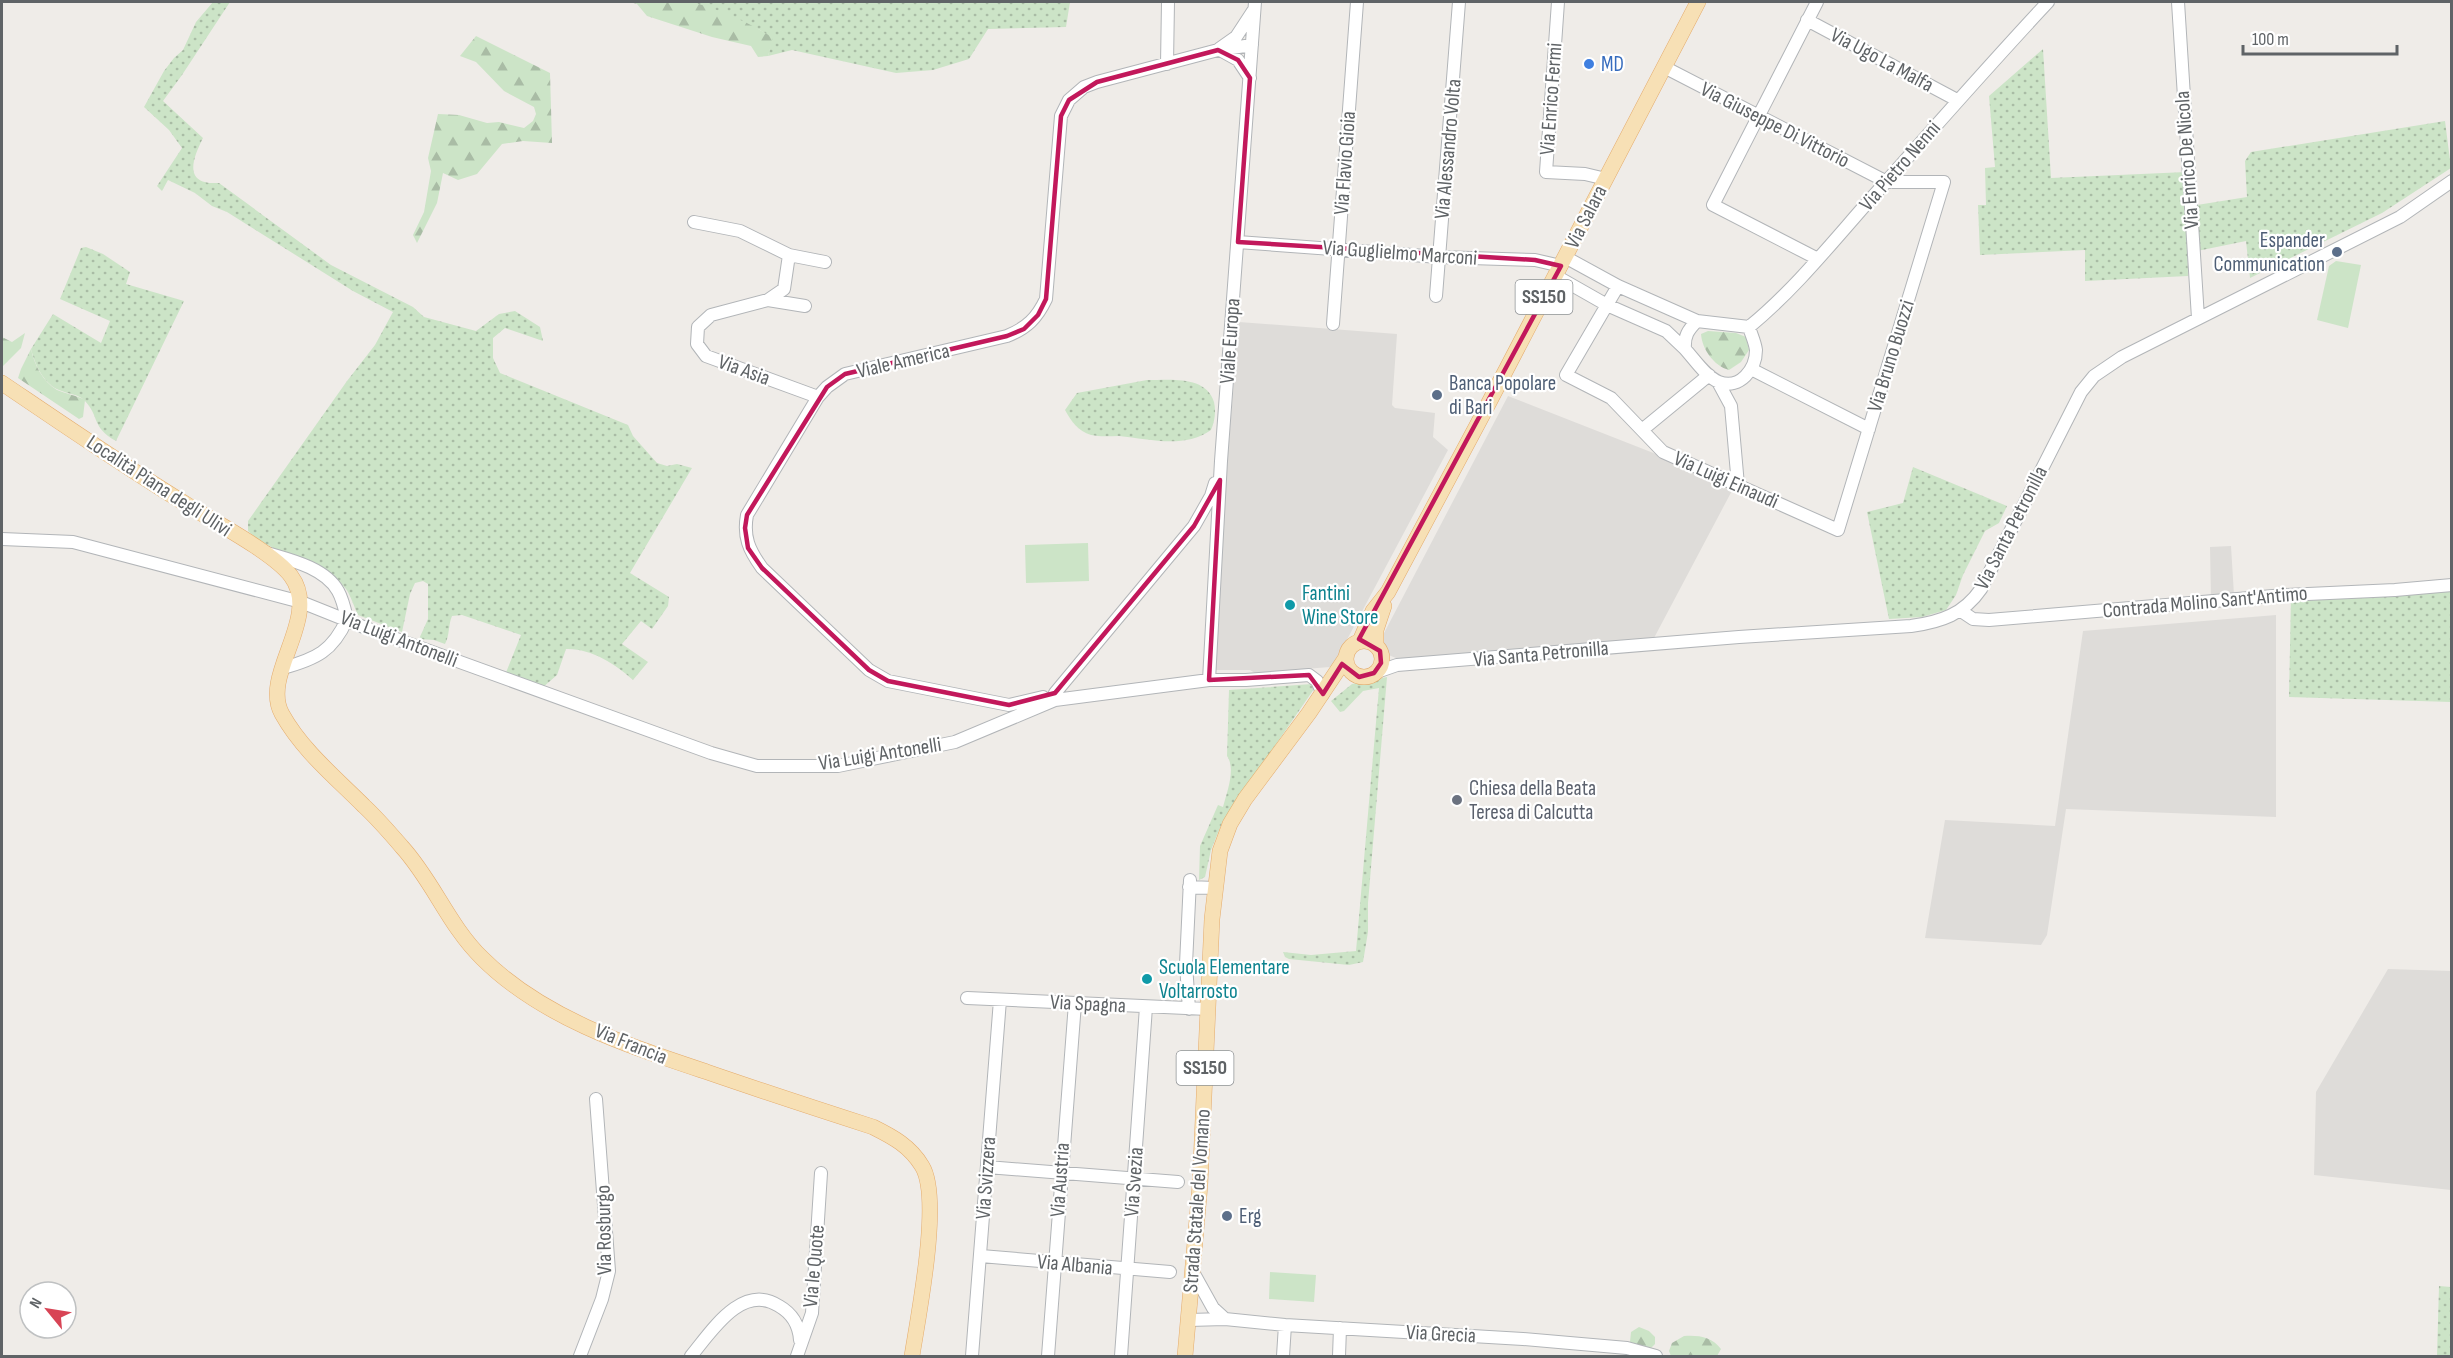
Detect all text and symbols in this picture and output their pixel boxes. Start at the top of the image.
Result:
scale bar [2243,18,2398,56]
street label: Via Ugo La Malfa [1826,22,1938,98]
text: 100 m [2252,29,2289,50]
street label: Via Enrico Fermi [1535,42,1567,156]
place label: MD [1601,52,1624,77]
marker: MD [1582,57,1596,71]
street label: Via Giuseppe Di Vittorio [1696,77,1854,173]
street label: Via Alessandro Volta [1429,78,1467,220]
street label: Via Enrico De Nicola [2170,90,2204,230]
street label: Via Flavio Gioia [1329,110,1361,216]
street label: Via Pietro Nenni [1854,116,1946,216]
street label: Via Salara [1560,181,1612,253]
place label: Espander Communication [2213,228,2325,277]
street label: Via Guglielmo Marconi [1322,235,1478,271]
marker: Espander Communication [2330,245,2344,259]
road number: SS150 [1516,280,1572,314]
street label: Viale Europa [1215,297,1245,385]
street label: Via Bruno Buozzi [1862,297,1920,415]
street label: Viale America [854,338,952,384]
street label: Via Asia [715,349,773,391]
place label: Banca Popolare di Bari [1449,371,1556,420]
marker: Banca Popolare di Bari [1430,388,1444,402]
street label: Località Piana degli Ulivi [82,430,236,542]
street label: Via Luigi Einaudi [1670,446,1782,514]
street label: Via Santa Petronilla [1969,462,2053,594]
place label: Fantini Wine Store [1302,581,1378,630]
street label: Contrada Molino Sant'Antimo [2101,581,2309,623]
marker: Fantini Wine Store [1283,598,1297,612]
street label: Via Luigi Antonelli [337,605,461,673]
street label: Via Santa Petronilla [1472,636,1610,672]
street label: Via Luigi Antonelli [817,732,943,776]
place label: Chiesa della Beata Teresa di Calcutta [1469,776,1596,825]
marker: Chiesa della Beata Teresa di Calcutta [1450,793,1464,807]
place label: Scuola Elementare Voltarrosto [1159,955,1290,1004]
marker: Scuola Elementare Voltarrosto [1140,972,1154,986]
street label: Via Spagna [1049,990,1127,1018]
street label: Via Francia [591,1018,671,1070]
road number: SS150 [1176,1051,1234,1085]
street label: Strada Statale del Vomano [1178,1108,1216,1294]
street label: Via Svizzera [971,1136,1001,1220]
street label: Via Austria [1045,1142,1075,1218]
street label: Via Svezia [1119,1146,1149,1218]
street label: Via Rosburgo [591,1185,617,1275]
place label: Erg [1239,1204,1262,1229]
marker: Erg [1220,1209,1234,1223]
street label: Via le Quote [798,1224,830,1308]
street label: Via Albania [1036,1249,1114,1281]
north arrow [18,1280,78,1340]
text: N [26,1295,47,1312]
street label: Via Grecia [1405,1320,1477,1348]

